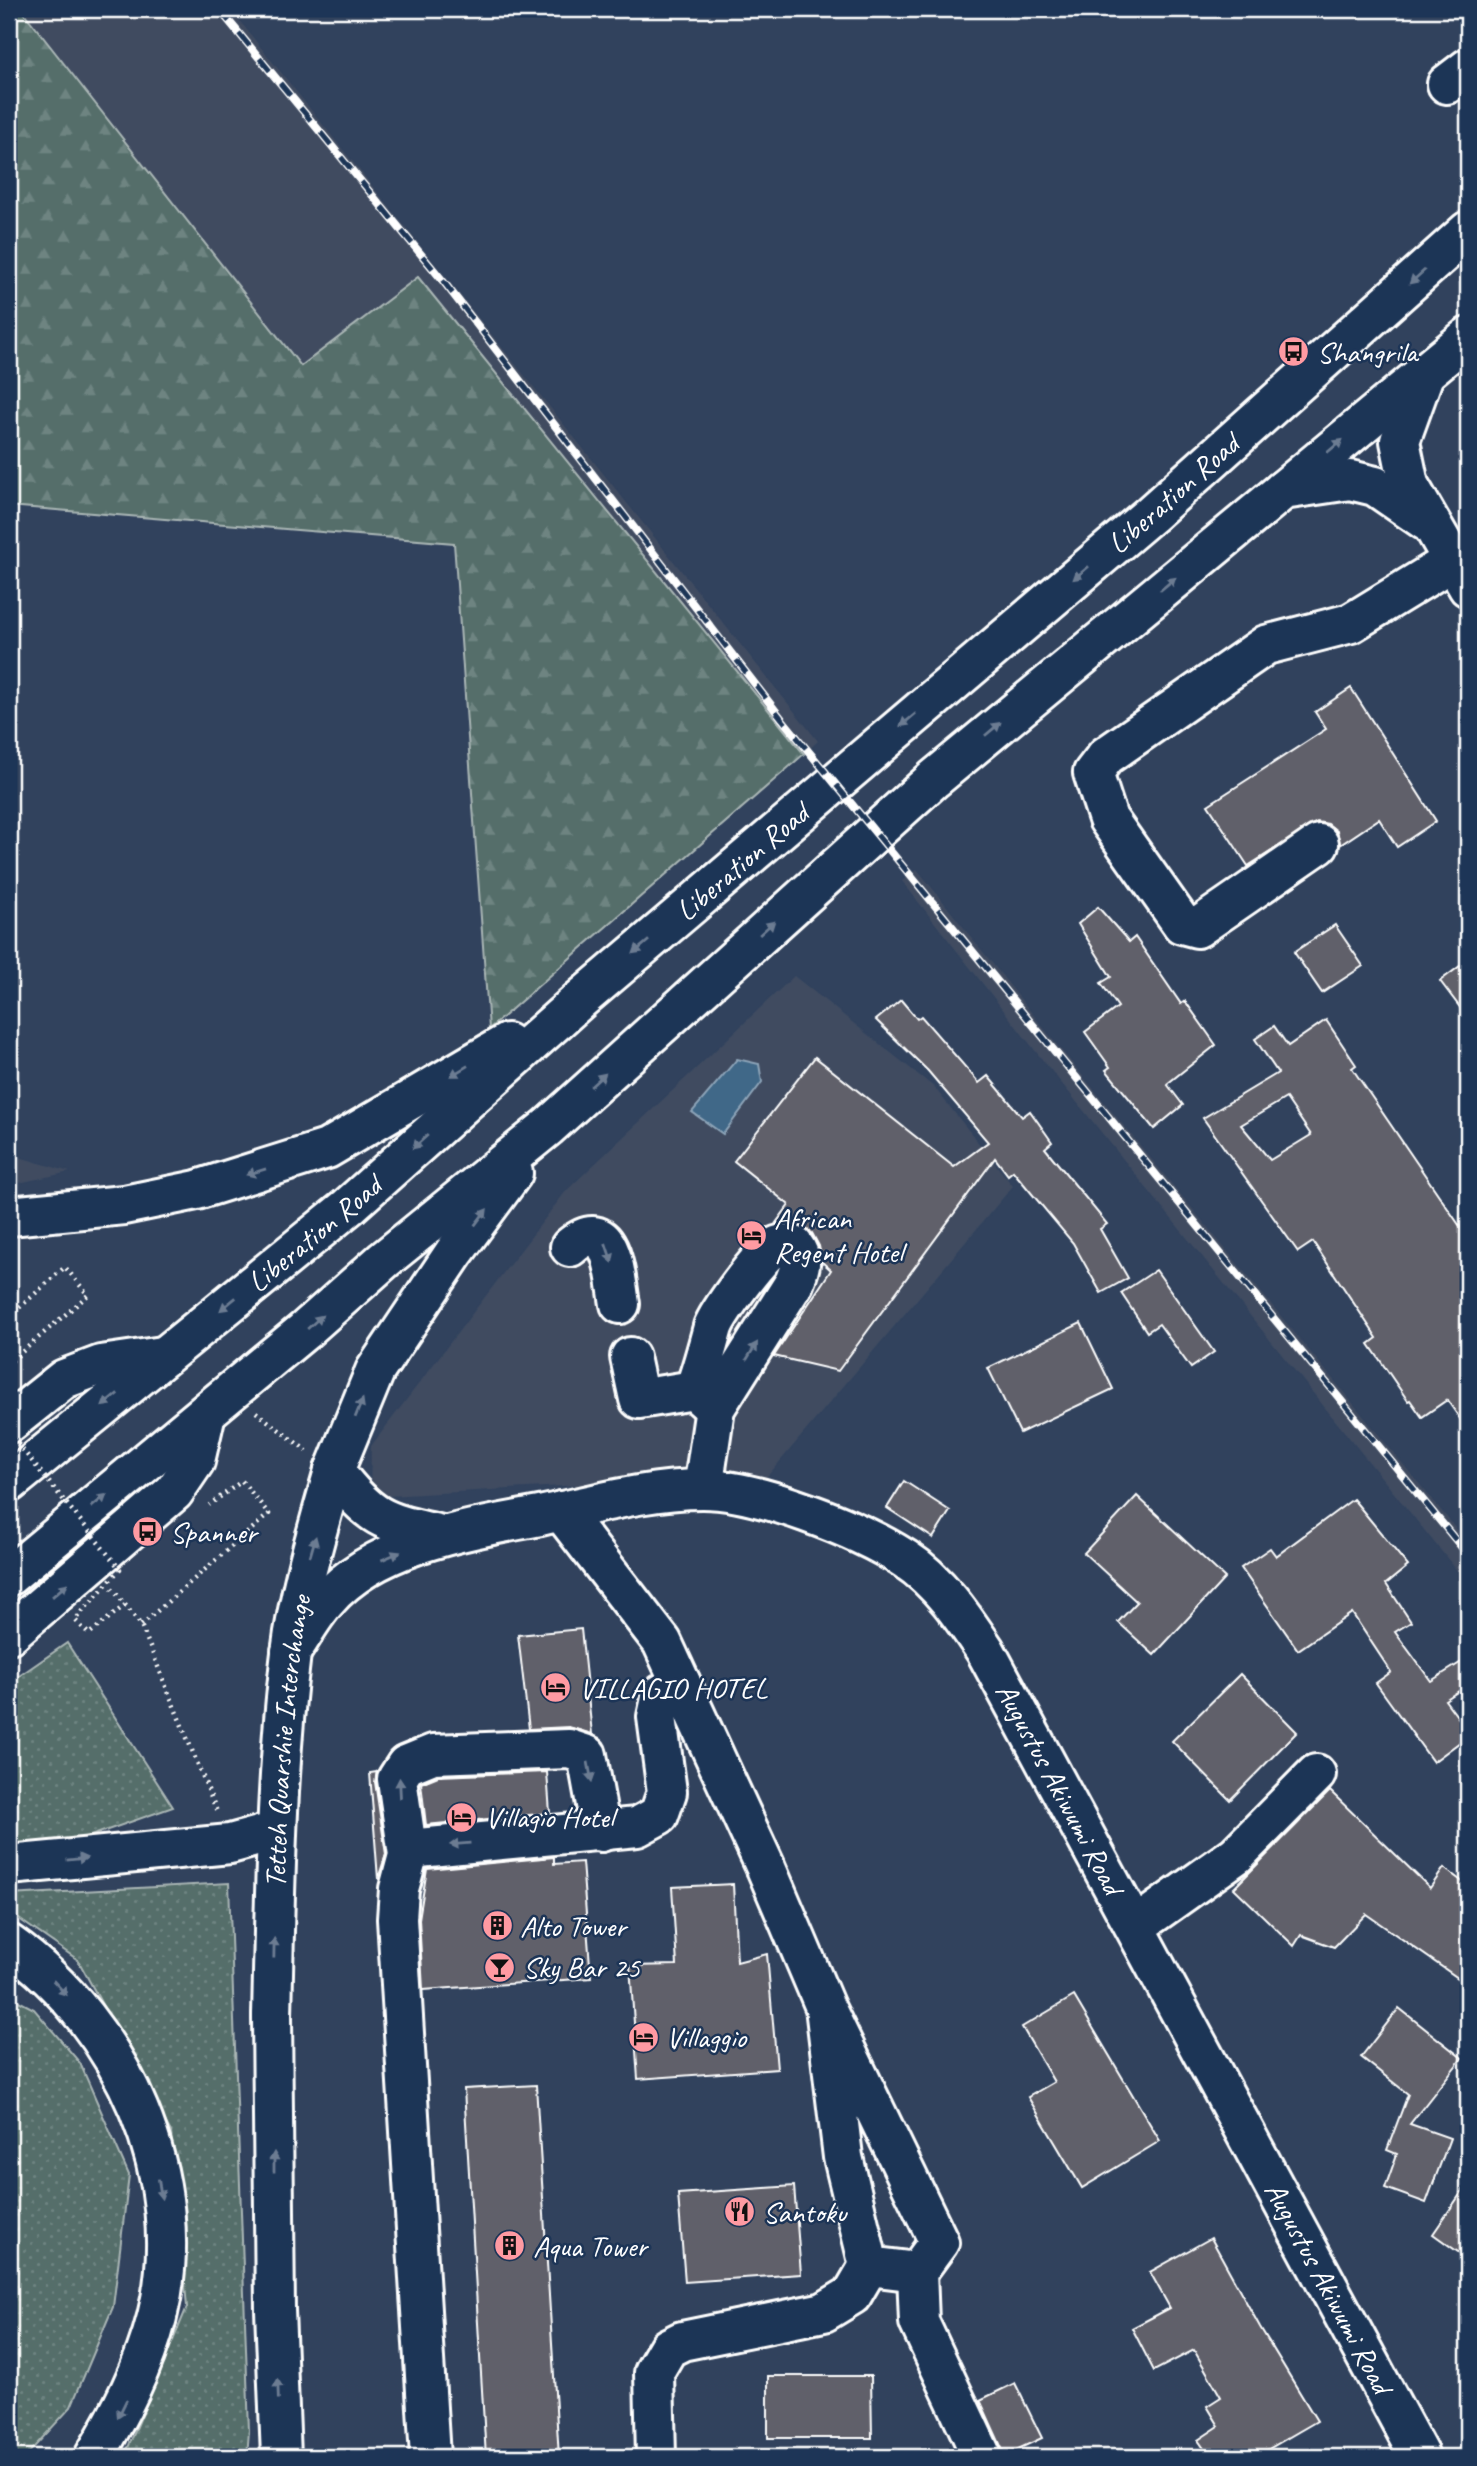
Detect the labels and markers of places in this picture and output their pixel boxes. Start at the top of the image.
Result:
place label: Shangrila [1317,333,1420,371]
bus stop icon: Shangrila [1277,335,1311,369]
place label: African Regent Hotel [774,1199,908,1271]
hotel icon: African Regent Hotel [734,1218,768,1252]
place label: Spanner [170,1513,260,1551]
bus stop icon: Spanner [130,1515,164,1549]
place label: VILLAGIO HOTEL [579,1669,768,1707]
hotel icon: VILLAGIO HOTEL [539,1671,573,1705]
place label: Villagio Hotel [485,1798,619,1836]
hotel icon: Villagio Hotel [445,1800,479,1834]
place label: Alto Tower [520,1907,629,1945]
building icon: Alto Tower [480,1909,514,1943]
place label: Sky Bar 25 [523,1948,641,1986]
bar icon: Sky Bar 25 [483,1950,517,1984]
place label: Villaggio [666,2018,747,2056]
hotel icon: Villaggio [626,2020,660,2054]
place label: Santoku [763,2193,848,2231]
restaurant icon: Santoku [723,2195,757,2229]
place label: Aqua Tower [533,2227,649,2265]
building icon: Aqua Tower [493,2229,527,2263]

